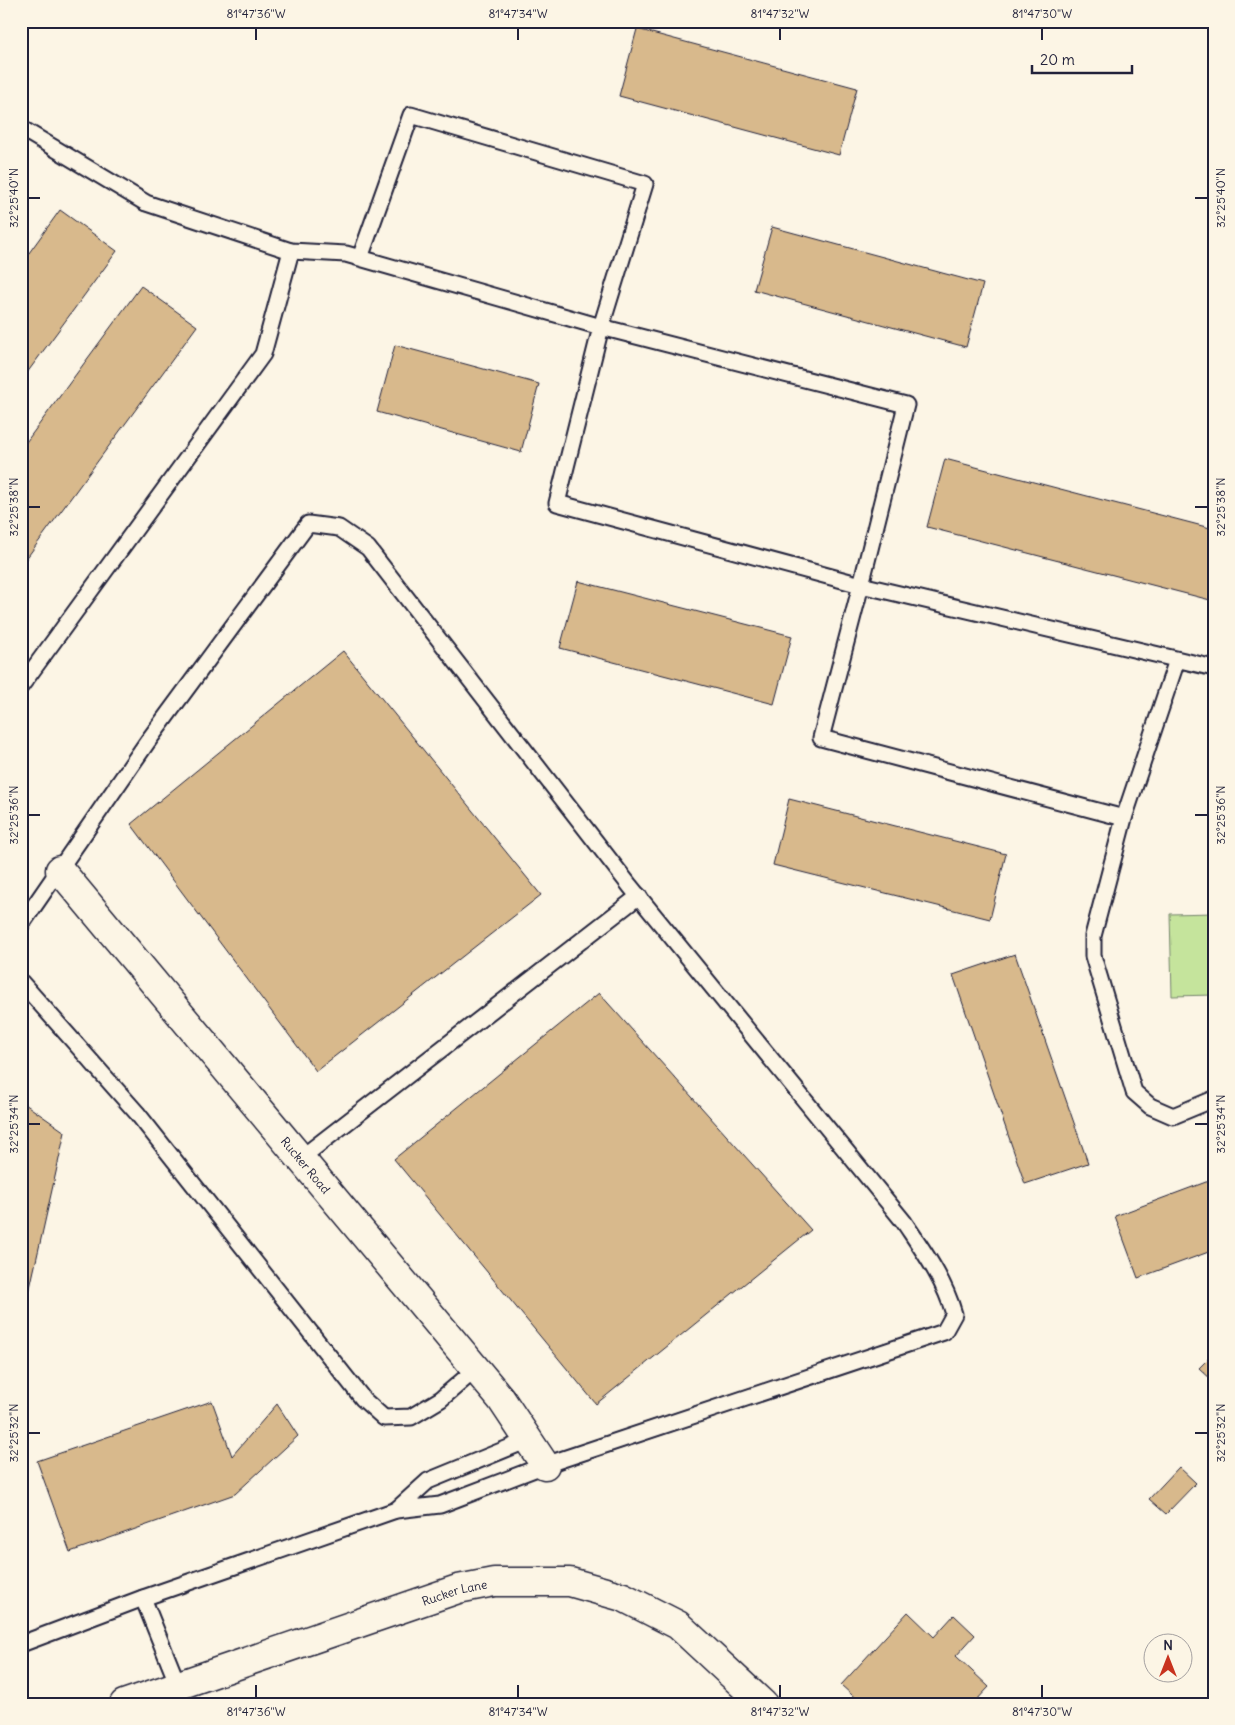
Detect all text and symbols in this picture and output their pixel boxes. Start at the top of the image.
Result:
text: 81°47'36"W [226,6,286,21]
text: 81°47'34"W [488,6,548,21]
text: 81°47'32"W [751,6,809,21]
text: 81°47'30"W [1012,6,1072,21]
scale bar [1032,42,1132,74]
text: 20 m [1040,50,1075,69]
text: 32°25'40"N [6,168,21,228]
text: 32°25'40"N [1213,168,1228,228]
text: 32°25'38"N [6,477,21,537]
text: 32°25'38"N [1213,477,1228,537]
text: 32°25'36"N [6,785,21,845]
text: 32°25'36"N [1213,785,1228,845]
text: 32°25'34"N [6,1094,21,1154]
text: 32°25'34"N [1213,1094,1228,1154]
street label: Rucker Road [278,1134,334,1196]
text: 32°25'32"N [6,1404,21,1462]
text: 32°25'32"N [1213,1404,1228,1462]
street label: Rucker Lane [420,1576,488,1608]
north arrow [1142,1632,1192,1682]
text: N [1163,1636,1173,1654]
text: 81°47'36"W [226,1704,286,1719]
text: 81°47'34"W [488,1704,548,1719]
text: 81°47'32"W [751,1704,809,1719]
text: 81°47'30"W [1012,1704,1072,1719]

